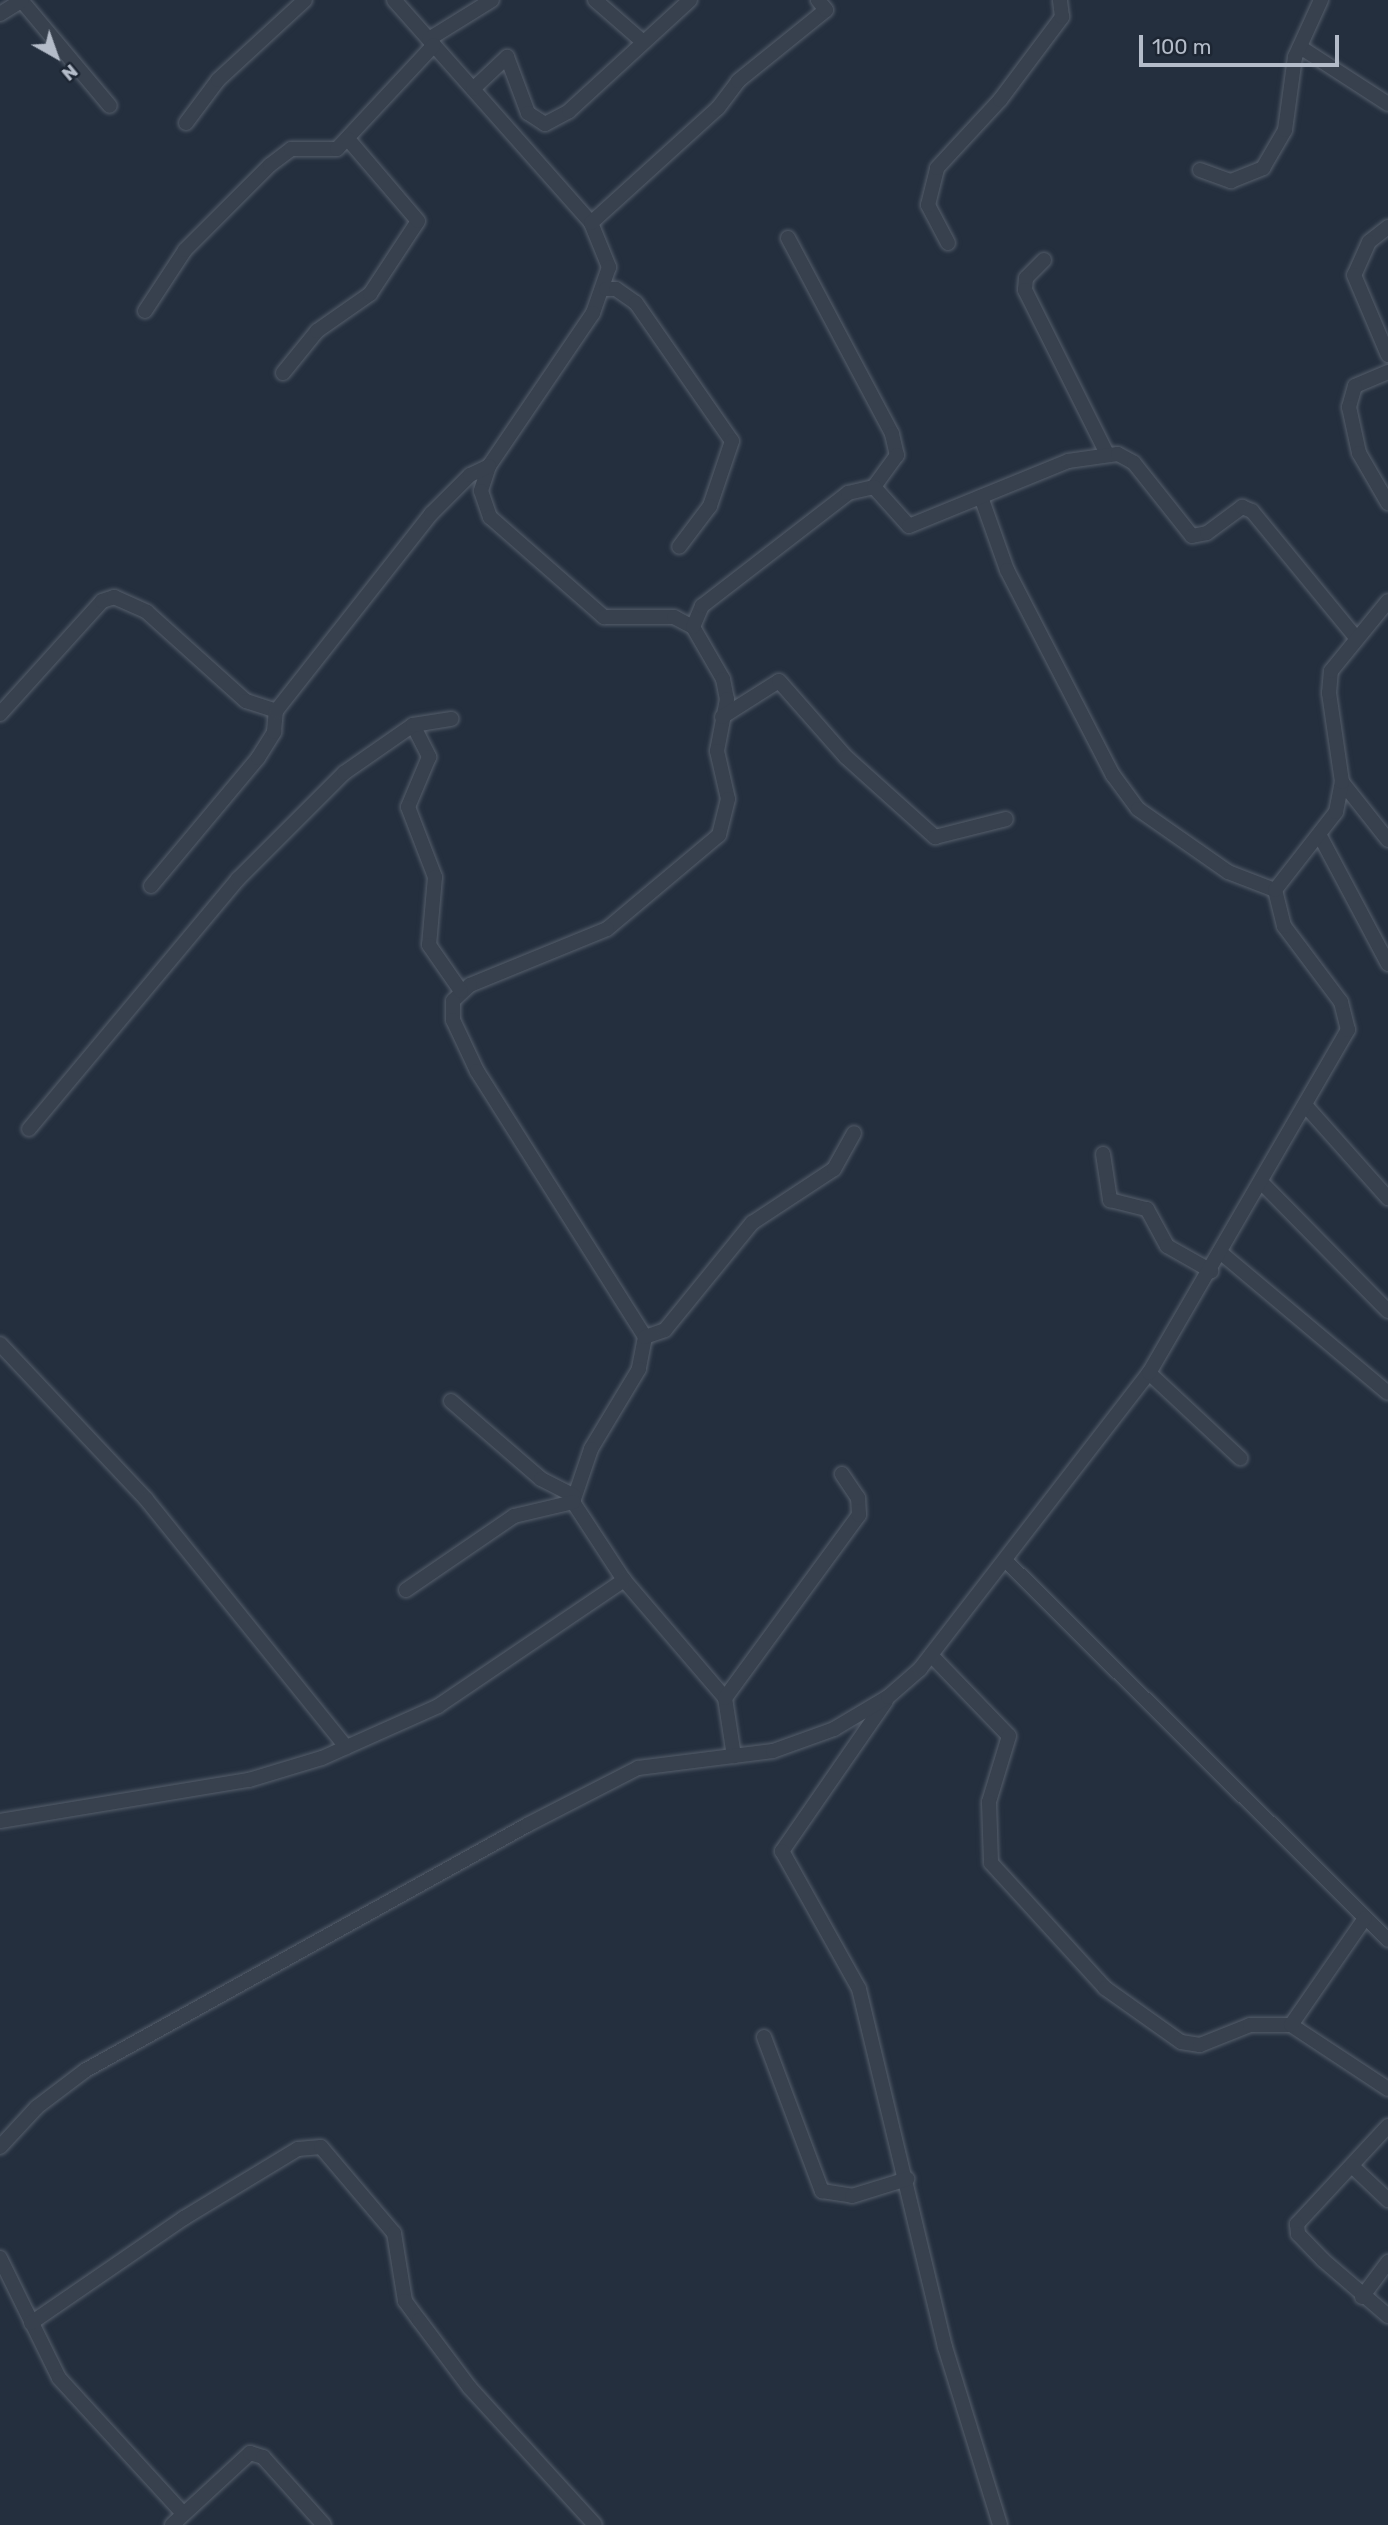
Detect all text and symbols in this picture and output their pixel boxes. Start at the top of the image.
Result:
north arrow [21,21,91,91]
scale bar [1143,21,1342,65]
text: 100 m [1152,34,1211,59]
text: N [57,59,82,86]

